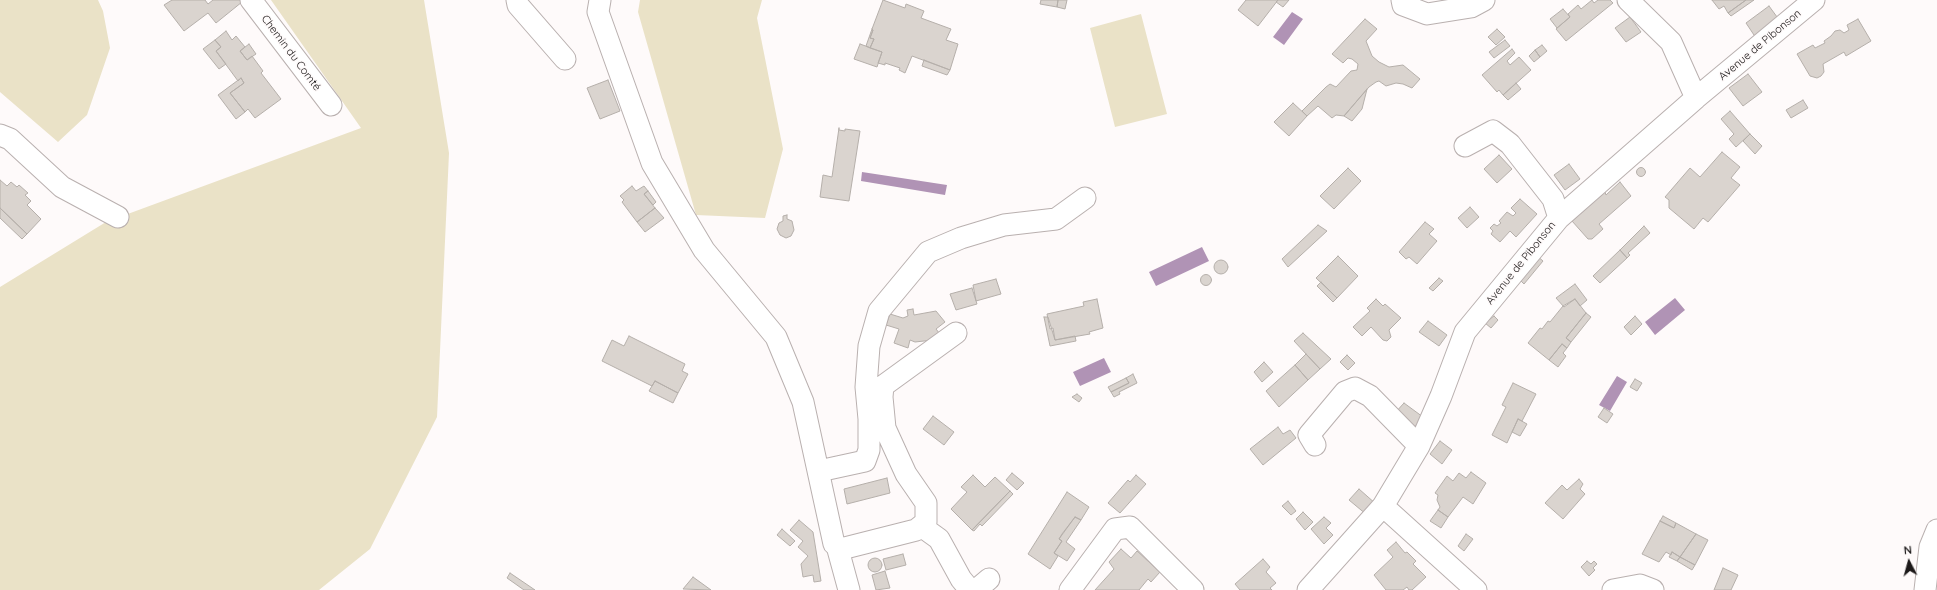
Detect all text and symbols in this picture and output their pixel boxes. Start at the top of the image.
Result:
street label: Avenue de Pibonson [1716,7,1804,83]
street label: Chemin du Comté [258,13,324,93]
street label: Avenue de Pibonson [1483,219,1559,307]
north arrow [1889,542,1929,582]
text: N [1903,543,1913,557]

